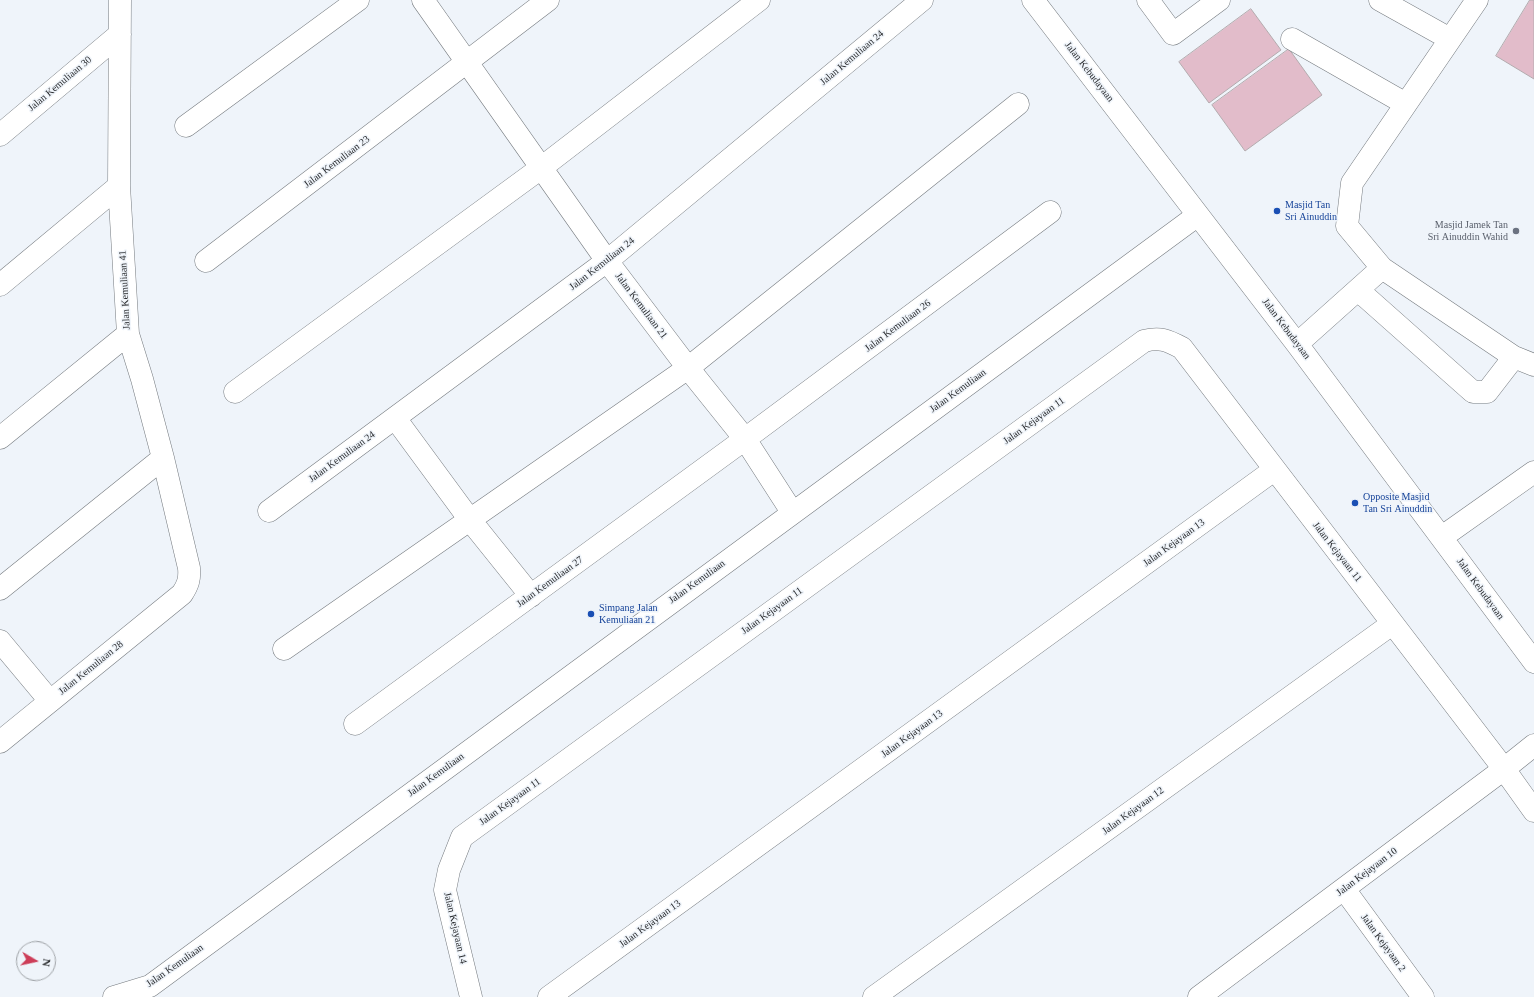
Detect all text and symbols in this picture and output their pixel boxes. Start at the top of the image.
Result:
street label: Jalan Kemuliaan 24 [818,28,886,88]
street label: Jalan Kebudayaan [1062,40,1116,104]
street label: Jalan Kemuliaan 30 [26,54,94,114]
street label: Jalan Kemuliaan 23 [302,133,372,191]
place label: Masjid Tan Sri Ainuddin [1285,199,1337,222]
marker: Masjid Tan Sri Ainuddin [1272,206,1282,216]
place label: Masjid Jamek Tan Sri Ainuddin Wahid [1428,219,1508,242]
marker: Masjid Jamek Tan Sri Ainuddin Wahid [1511,226,1521,236]
street label: Jalan Kemuliaan 24 [567,235,637,293]
street label: Jalan Kemuliaan 41 [117,250,133,330]
street label: Jalan Kemuliaan 21 [612,271,670,341]
street label: Jalan Kebudayaan [1259,296,1313,362]
street label: Jalan Kemuliaan 26 [863,297,933,355]
street label: Jalan Kemuliaan [927,366,989,416]
street label: Jalan Kejayaan 11 [1001,395,1067,447]
street label: Jalan Kemuliaan 24 [306,429,378,485]
place label: Opposite Masjid Tan Sri Ainuddin [1363,491,1432,514]
marker: Opposite Masjid Tan Sri Ainuddin [1350,498,1360,508]
street label: Jalan Kejayaan 13 [1141,517,1207,569]
street label: Jalan Kejayaan 11 [1310,520,1364,584]
street label: Jalan Kemuliaan 27 [514,554,586,610]
street label: Jalan Kebudayaan [1454,556,1506,622]
street label: Jalan Kemuliaan [666,557,728,607]
street label: Jalan Kejayaan 11 [739,585,805,637]
place label: Simpang Jalan Kemuliaan 21 [599,602,658,626]
marker: Simpang Jalan Kemuliaan 21 [586,609,596,619]
street label: Jalan Kemuliaan 28 [56,638,126,698]
street label: Jalan Kejayaan 13 [879,708,945,760]
street label: Jalan Kemuliaan [405,750,467,800]
street label: Jalan Kejayaan 11 [477,776,543,828]
street label: Jalan Kejayaan 12 [1100,785,1166,837]
street label: Jalan Kejayaan 10 [1334,845,1400,899]
street label: Jalan Kejayaan 14 [441,891,469,965]
street label: Jalan Kejayaan 13 [617,898,683,950]
street label: Jalan Kejayaan 2 [1358,912,1408,974]
north arrow [16,941,56,981]
street label: Jalan Kemuliaan [144,942,206,990]
text: N [40,958,53,968]

